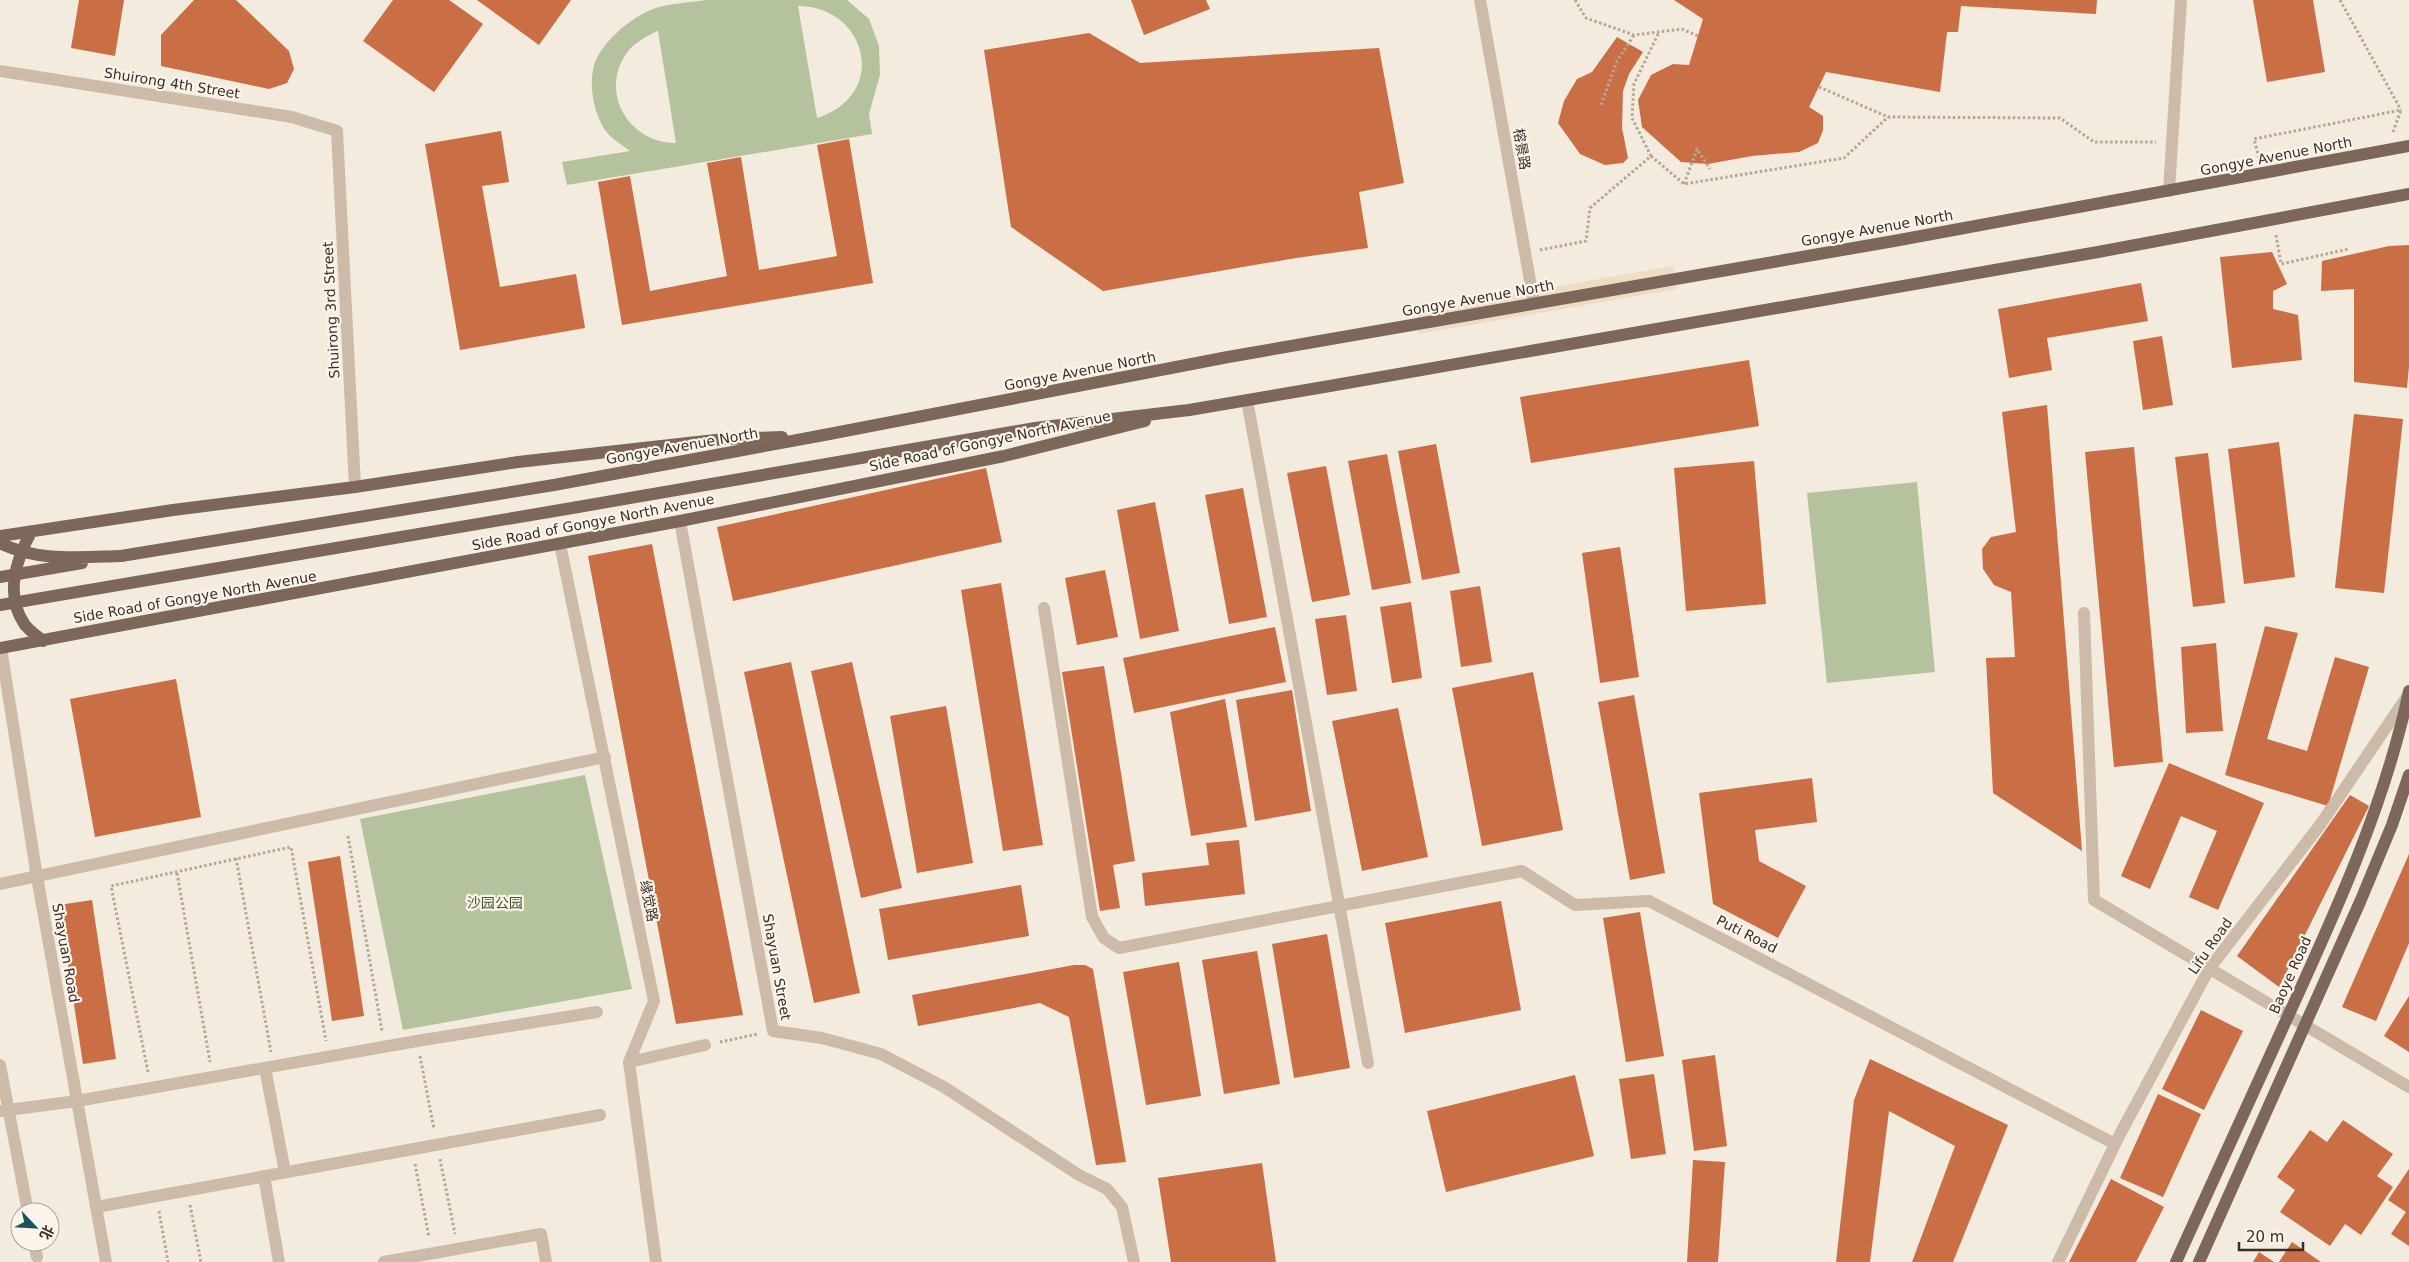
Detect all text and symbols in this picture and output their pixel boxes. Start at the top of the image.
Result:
street label: Shuirong 4th Street [103,64,241,102]
street label: 榕景路 [1510,127,1534,171]
street label: Gongye Avenue North [2199,133,2353,179]
street label: Gongye Avenue North [1800,207,1954,249]
street label: Shuirong 3rd Street [319,241,343,379]
street label: Gongye Avenue North [1401,277,1555,319]
street label: Gongye Avenue North [1003,348,1157,394]
street label: Side Road of Gongye North Avenue [868,408,1112,474]
street label: Gongye Avenue North [605,425,759,467]
street label: Side Road of Gongye North Avenue [471,491,715,553]
street label: Side Road of Gongye North Avenue [72,568,318,626]
street label: 缘觉路 [637,879,661,923]
park label: 沙园公园 [467,895,523,911]
street label: Shayuan Road [49,902,83,1004]
street label: Shayuan Street [760,912,794,1022]
street label: Puti Road [1714,912,1780,956]
street label: Lifu Road [2185,915,2235,977]
street label: Baoye Road [2266,934,2314,1016]
north arrow [10,1202,60,1252]
scale bar [2239,1220,2303,1252]
text: 北 [37,1223,57,1242]
text: 20 m [2246,1228,2284,1246]

